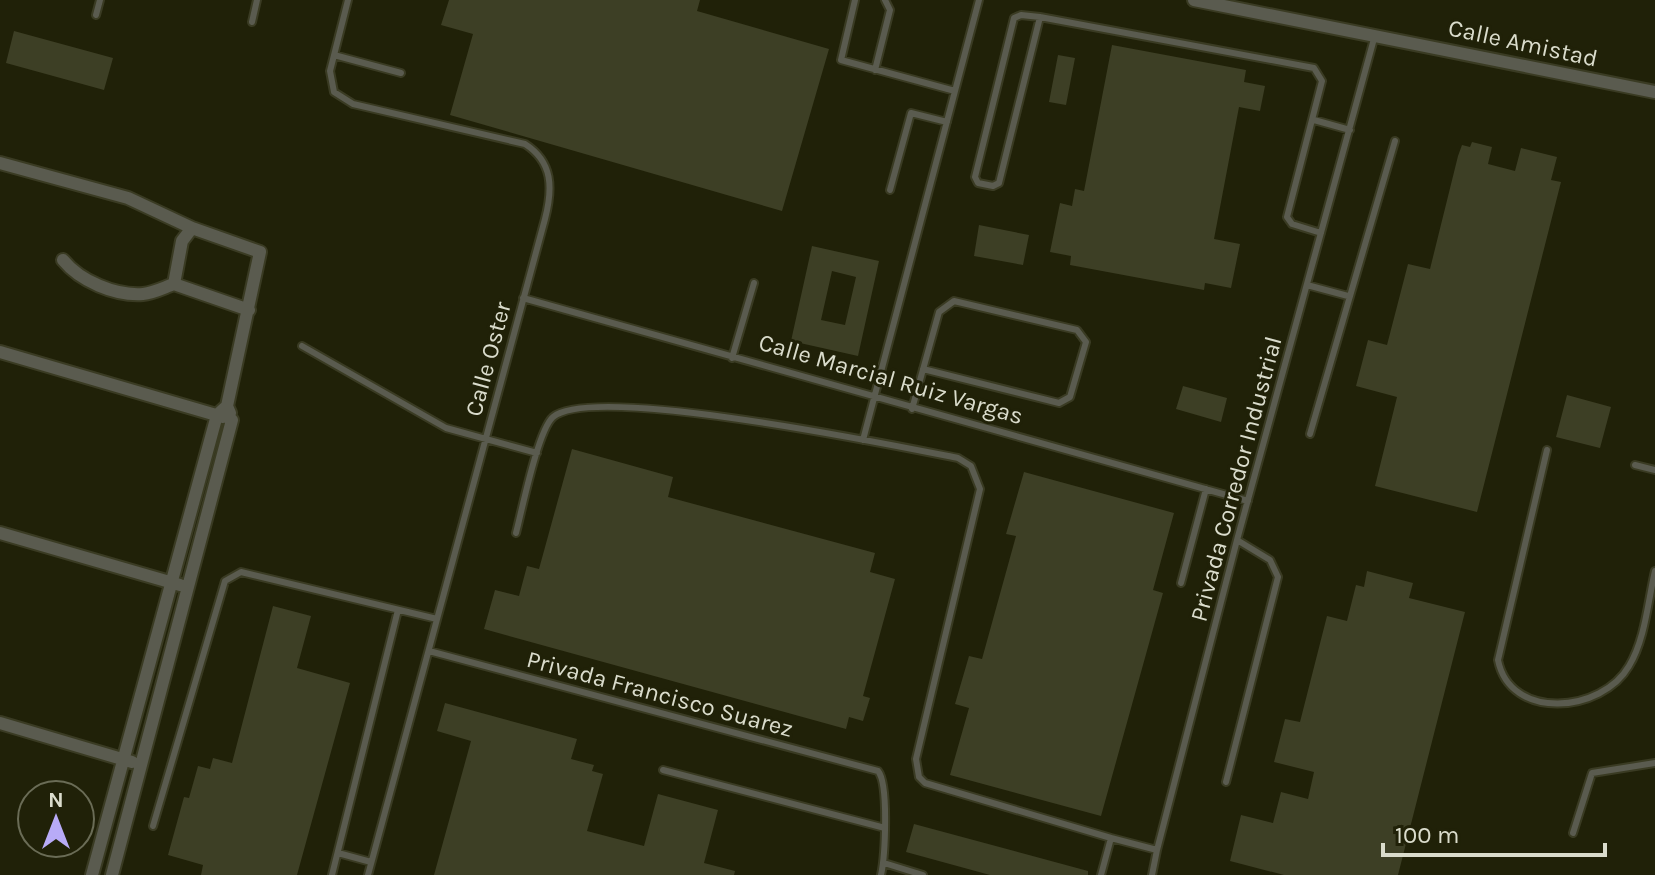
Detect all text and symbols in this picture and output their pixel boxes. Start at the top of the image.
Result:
street label: Calle Amistad [1446,14,1600,72]
street label: Calle Oster [459,298,517,419]
street label: Calle Marcial Ruiz Vargas [756,328,1026,430]
street label: Privada Corredor Industrial [1184,333,1288,625]
street label: Privada Francisco Suarez [524,645,796,743]
north arrow [16,779,96,859]
text: N [48,787,64,813]
scale bar [1383,807,1605,857]
text: 100 m [1395,821,1460,849]

